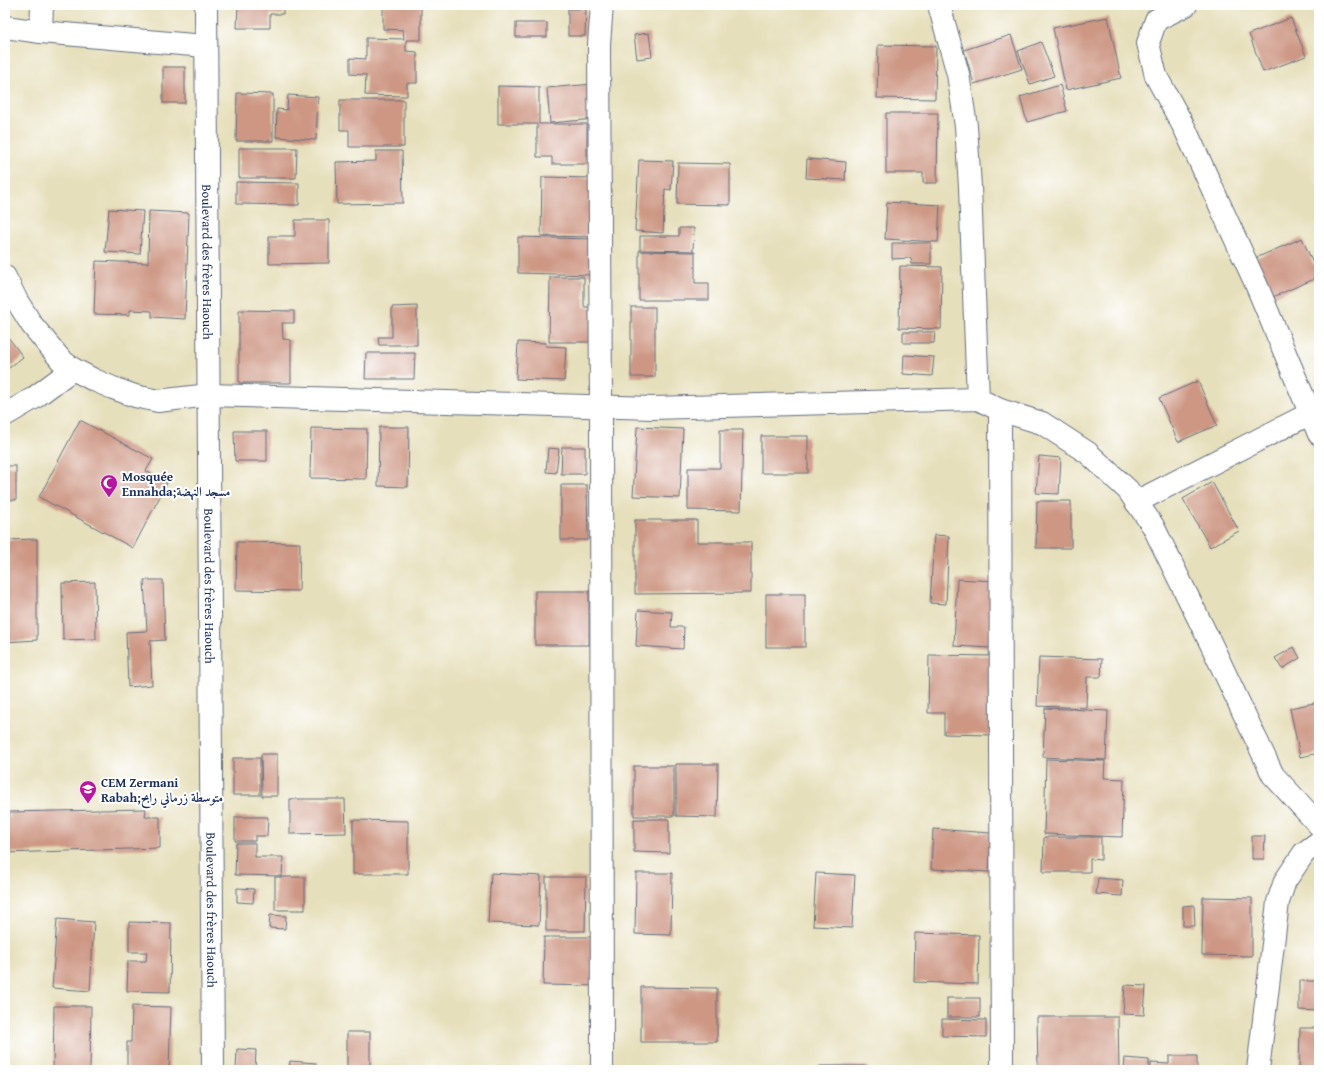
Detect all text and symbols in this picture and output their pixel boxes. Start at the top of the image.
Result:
street label: Boulevard des frères Haouch [198,184,218,341]
place label: Mosquée Ennahda;مسجد النهضة [122,467,230,501]
mosque icon: Mosquée Ennahda;مسجد النهضة [99,473,119,498]
street label: Boulevard des frères Haouch [200,508,220,665]
place label: CEM Zermani Rabah;متوسطة زرماني رابح [101,773,223,809]
school or university icon: CEM Zermani Rabah;متوسطة زرماني رابح [78,779,98,804]
street label: Boulevard des frères Haouch [202,832,222,989]

